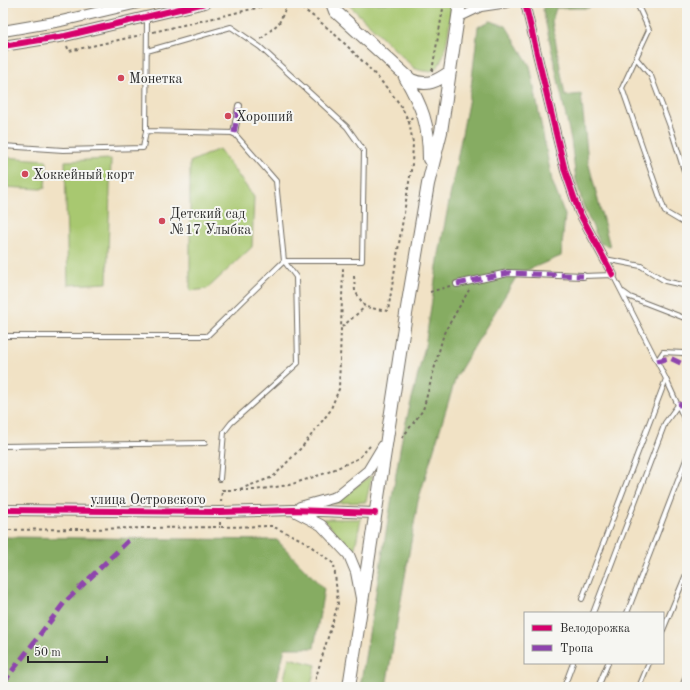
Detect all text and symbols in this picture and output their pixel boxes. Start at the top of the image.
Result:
place label: Монетка [129,72,182,86]
marker: Монетка [116,73,126,83]
place label: Хороший [236,110,293,124]
marker: Хороший [223,111,233,121]
place label: Хоккейный корт [33,168,135,182]
marker: Хоккейный корт [20,169,30,179]
place label: Детский сад №17 Улыбка [170,207,251,237]
marker: Детский сад №17 Улыбка [157,216,167,226]
street label: улица Островского [90,493,206,507]
legend [524,612,664,664]
text: Велодорожка [560,623,630,635]
scale bar [28,638,107,664]
text: Тропа [560,643,593,655]
text: 50 m [34,646,61,659]

